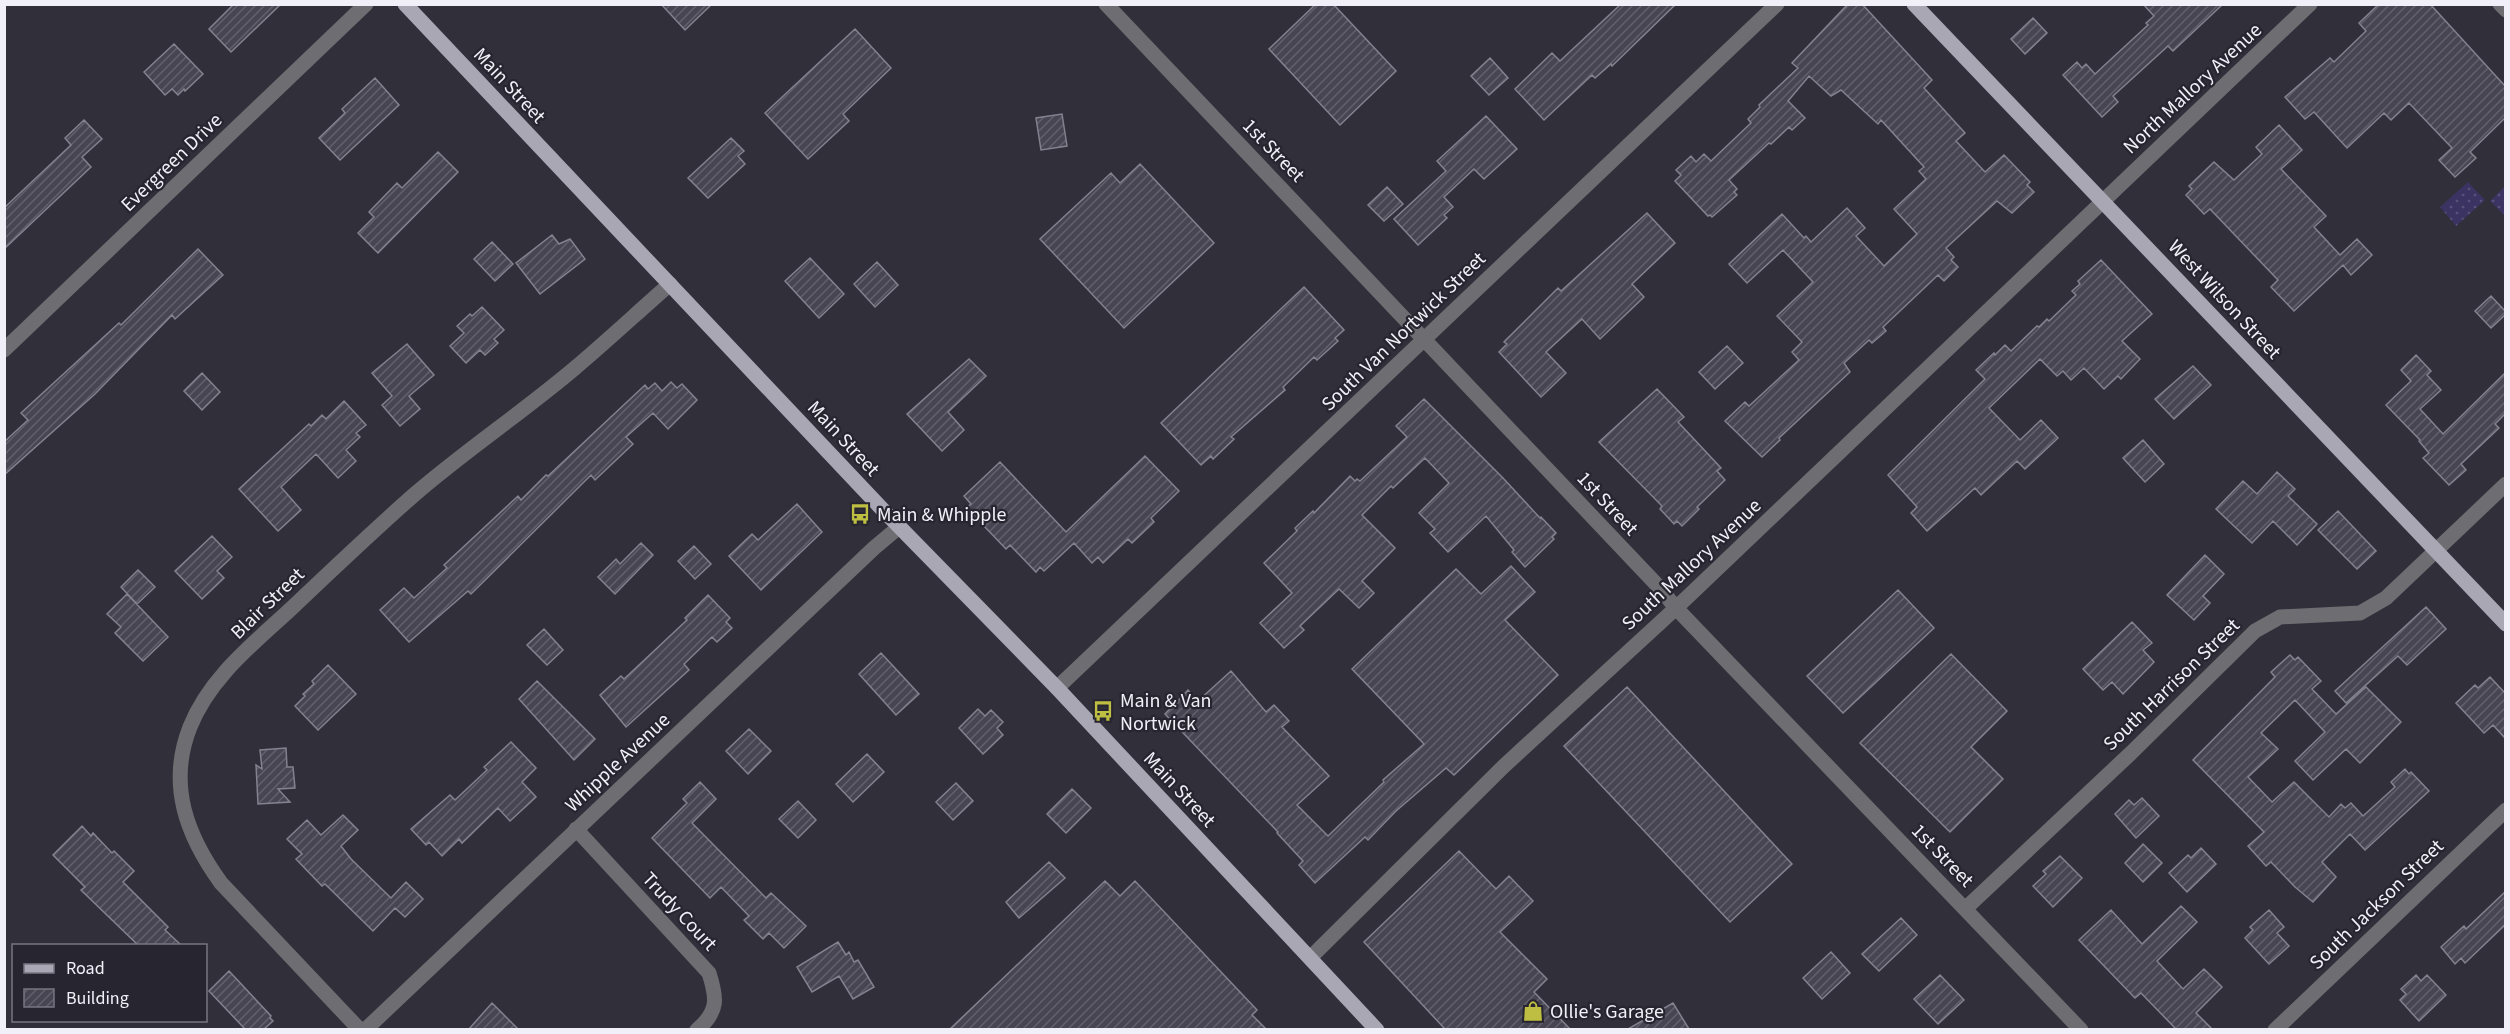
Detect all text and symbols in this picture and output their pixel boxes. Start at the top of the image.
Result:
street label: North Mallory Avenue [2117,17,2268,161]
street label: Main Street [467,42,552,130]
street label: Evergreen Drive [115,107,229,218]
street label: 1st Street [1236,113,1311,189]
street label: West Wilson Street [2161,234,2287,366]
street label: South Van Nortwick Street [1315,245,1492,418]
street label: Main Street [801,395,886,483]
street label: 1st Street [1570,465,1645,542]
street label: South Mallory Avenue [1616,492,1768,637]
place label: Main & Whipple [877,501,1006,529]
bus stop icon: Main & Whipple [848,502,872,526]
street label: Blair Street [225,561,311,646]
street label: South Harrison Street [2097,612,2246,757]
place label: Main & Van Nortwick [1120,687,1212,738]
bus stop icon: Main & Van Nortwick [1091,699,1115,723]
street label: Whipple Avenue [559,707,676,819]
street label: Main Street [1137,746,1222,834]
street label: 1st Street [1905,818,1980,894]
street label: South Jackson Street [2303,833,2450,976]
street label: Trudy Court [635,866,723,958]
legend [12,944,207,1022]
text: Road [66,956,105,981]
text: Building [66,986,129,1011]
place label: Ollie's Garage [1550,998,1664,1026]
shop icon: Ollie's Garage [1521,999,1545,1023]

